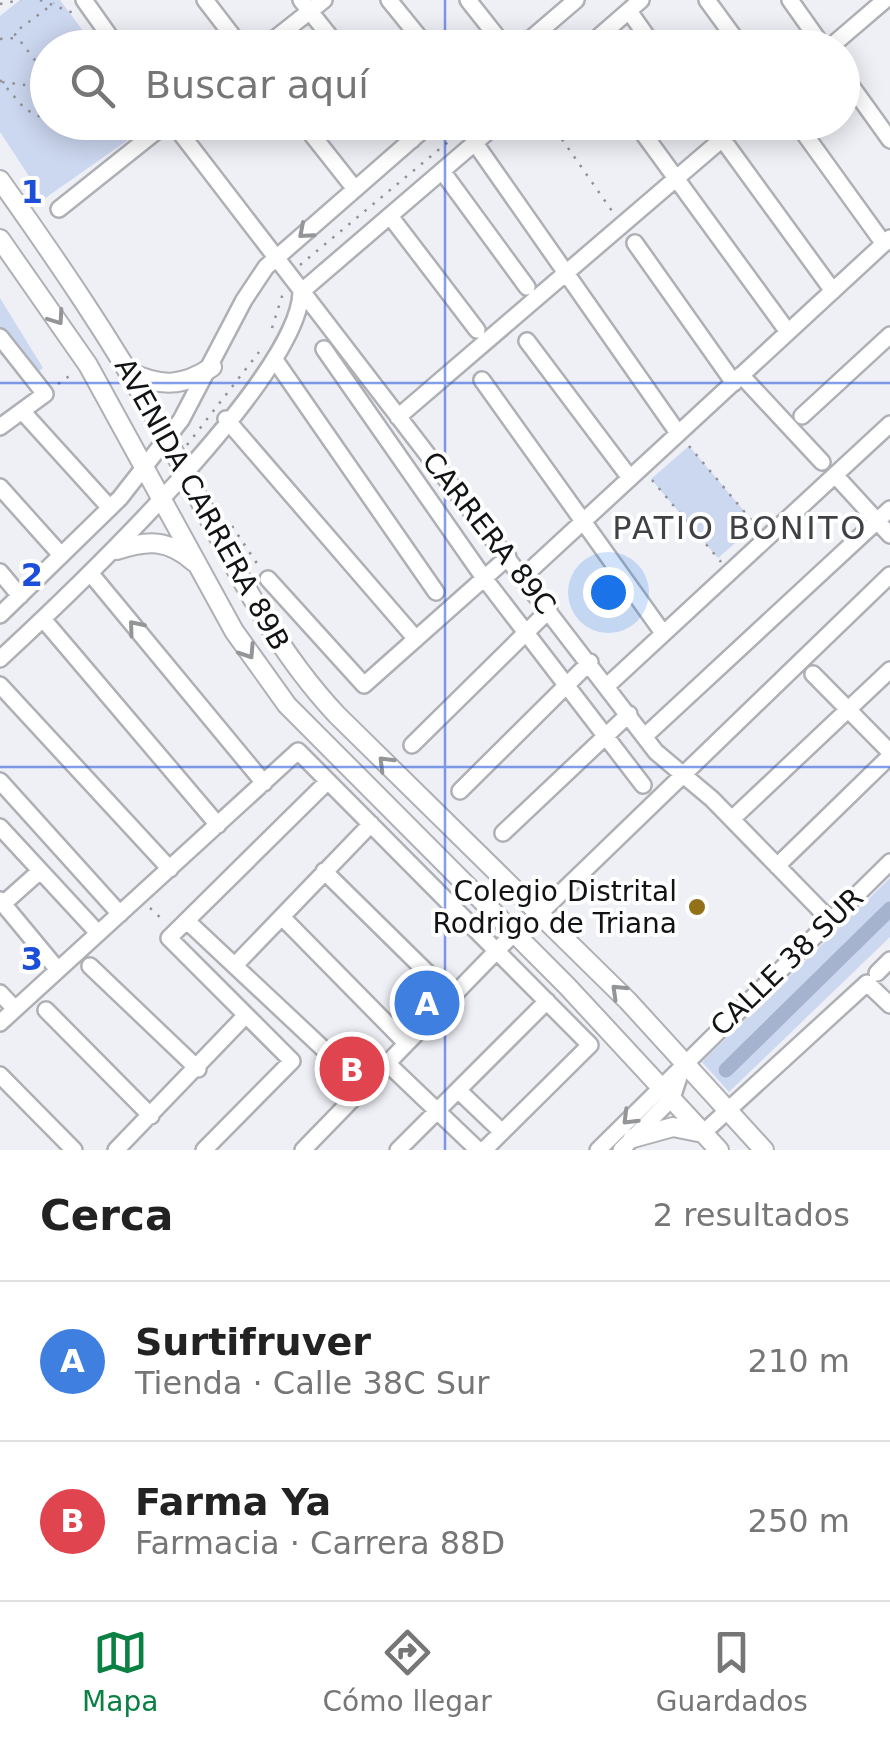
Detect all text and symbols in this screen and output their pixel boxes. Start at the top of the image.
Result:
search box [30,30,860,140]
icon: search [65,58,120,113]
text: Buscar aquí [145,63,369,107]
text: 1 [21,173,43,211]
one-way arrow [298,220,317,238]
one-way arrow [45,306,63,325]
street label: AVENIDA CARRERA 89B [108,352,296,656]
street label: CARRERA 89C [415,445,563,621]
district label: PATIO BONITO [612,509,868,547]
text: 2 [21,556,43,594]
your location [583,567,634,618]
one-way arrow [129,620,147,638]
one-way arrow [236,640,254,659]
one-way arrow [379,757,397,775]
place label: Colegio Distrital Rodrigo de Triana [433,875,677,940]
street label: CALLE 38 SUR [704,881,870,1043]
marker: Colegio Distrital Rodrigo de Triana [686,896,708,918]
text: 3 [21,940,43,978]
pin: A [394,966,460,1040]
one-way arrow [611,984,629,1002]
pin: B [320,1032,384,1106]
one-way arrow [623,1106,641,1124]
text: Cerca [40,1191,173,1240]
text: 2 resultados [653,1196,850,1234]
text: Surtifruver [135,1320,371,1364]
text: A [60,1342,85,1380]
text: 210 m [748,1342,850,1380]
text: Tienda · Calle 38C Sur [135,1364,489,1402]
text: Farma Ya [135,1480,331,1524]
text: B [60,1502,85,1540]
text: 250 m [748,1502,850,1540]
text: Farmacia · Carrera 88D [135,1524,505,1562]
tab: Mapa [82,1625,158,1718]
tab: Cómo llegar [322,1625,492,1718]
tab: Guardados [656,1625,808,1718]

